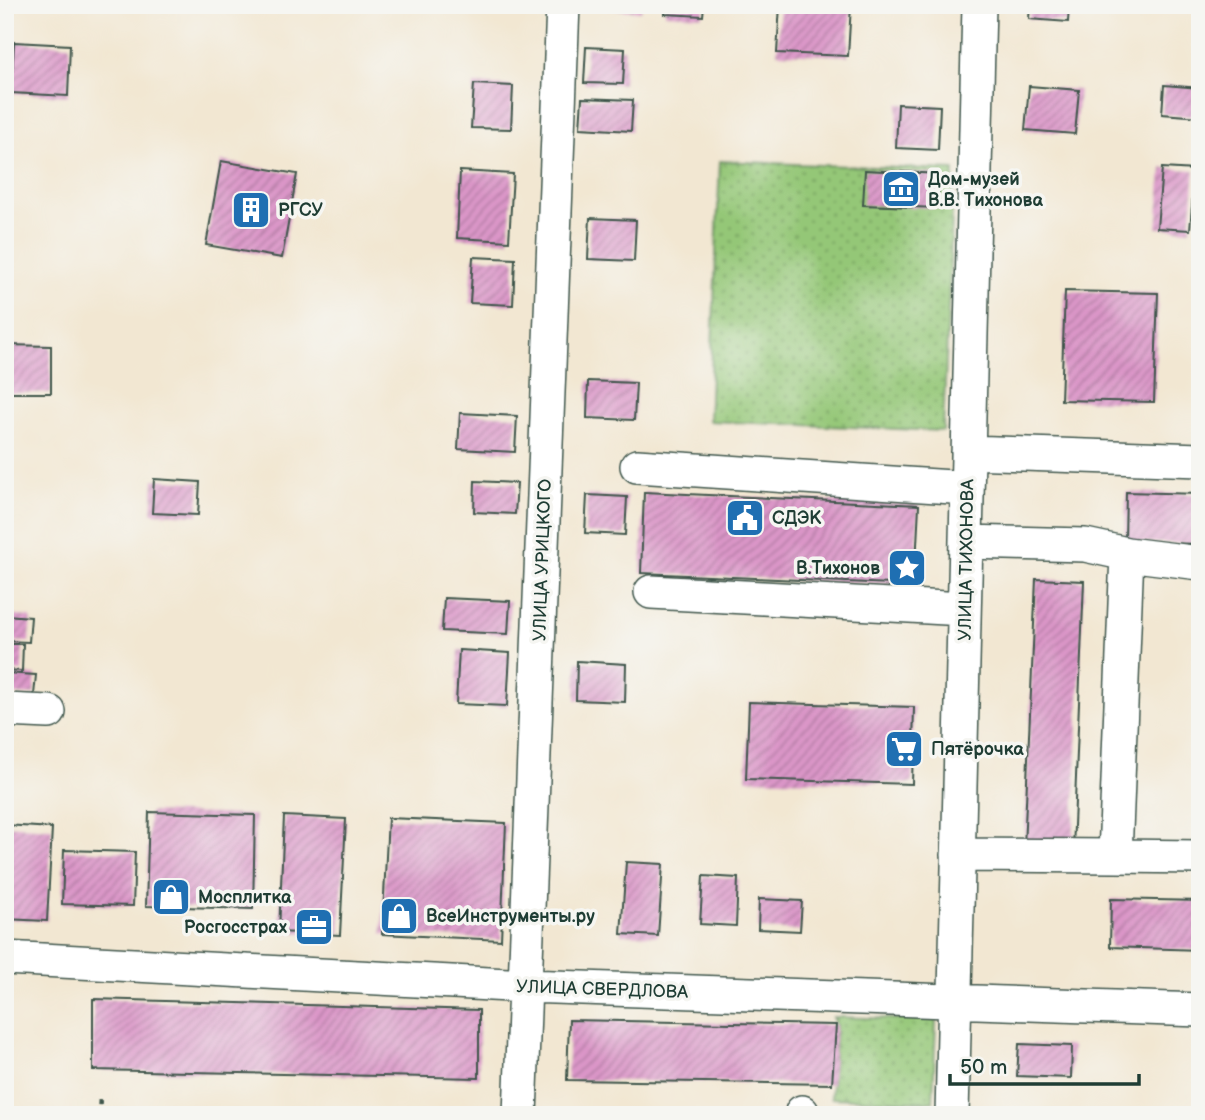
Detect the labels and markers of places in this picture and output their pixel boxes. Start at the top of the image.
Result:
museum icon: Дом-музей В.В. Тихонова [880,168,922,210]
place label: Дом-музей В.В. Тихонова [928,169,1043,211]
building icon: РГСУ [230,189,272,231]
place label: РГСУ [278,200,323,221]
public building icon: СДЭК [724,497,766,539]
place label: СДЭК [772,508,822,529]
place icon: В.Тихонов [886,547,928,589]
place label: В.Тихонов [796,558,880,579]
supermarket icon: Пятёрочка [883,728,925,770]
place label: Пятёрочка [931,739,1024,760]
shop icon: Мосплитка [150,876,192,918]
place label: Мосплитка [198,887,292,908]
shop icon: ВсеИнструменты.ру [378,895,420,937]
office icon: Росгосстрах [293,906,335,948]
place label: ВсеИнструменты.ру [426,906,595,927]
place label: Росгосстрах [184,917,288,938]

